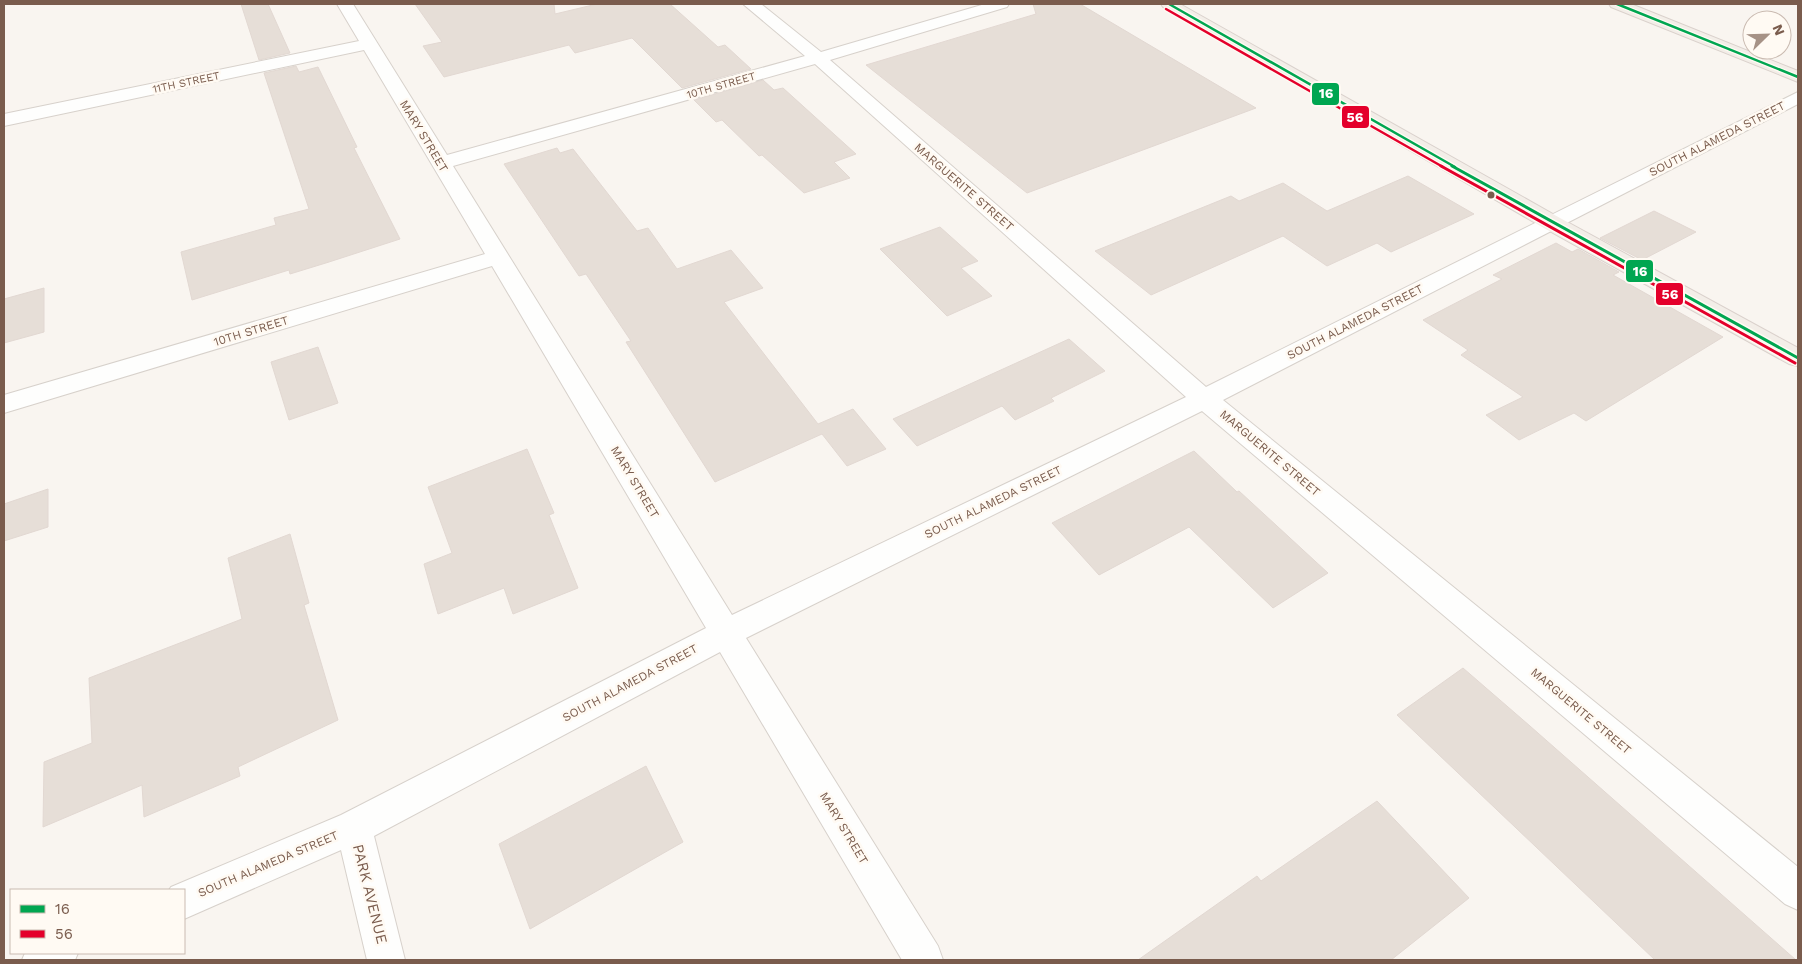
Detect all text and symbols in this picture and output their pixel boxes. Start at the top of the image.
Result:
north arrow [1742,10,1792,60]
text: N [1770,22,1788,38]
street label: 11TH STREET [151,69,221,96]
street label: 10TH STREET [685,69,757,102]
line badge: 16 [1311,82,1340,106]
text: 16 [1319,85,1334,101]
street label: MARY STREET [397,97,451,175]
street label: SOUTH ALAMEDA STREET [1647,99,1787,179]
line badge: 56 [1341,105,1370,129]
text: 56 [1347,109,1364,125]
street label: MARGUERITE STREET [912,140,1016,234]
unlabelled marker [1486,190,1496,200]
line badge: 16 [1625,259,1654,283]
text: 16 [1633,263,1648,279]
street label: SOUTH ALAMEDA STREET [1285,282,1425,362]
line badge: 56 [1655,282,1684,306]
text: 56 [1662,286,1679,302]
street label: 10TH STREET [212,313,290,349]
street label: MARGUERITE STREET [1217,407,1323,499]
street label: MARY STREET [608,443,662,521]
street label: SOUTH ALAMEDA STREET [922,463,1064,541]
street label: SOUTH ALAMEDA STREET [560,641,700,725]
street label: MARGUERITE STREET [1528,665,1634,757]
street label: MARY STREET [817,789,871,867]
street label: SOUTH ALAMEDA STREET [196,828,340,900]
street label: PARK AVENUE [349,842,391,946]
legend [10,889,185,954]
text: 16 [55,900,70,918]
text: 56 [55,925,73,943]

